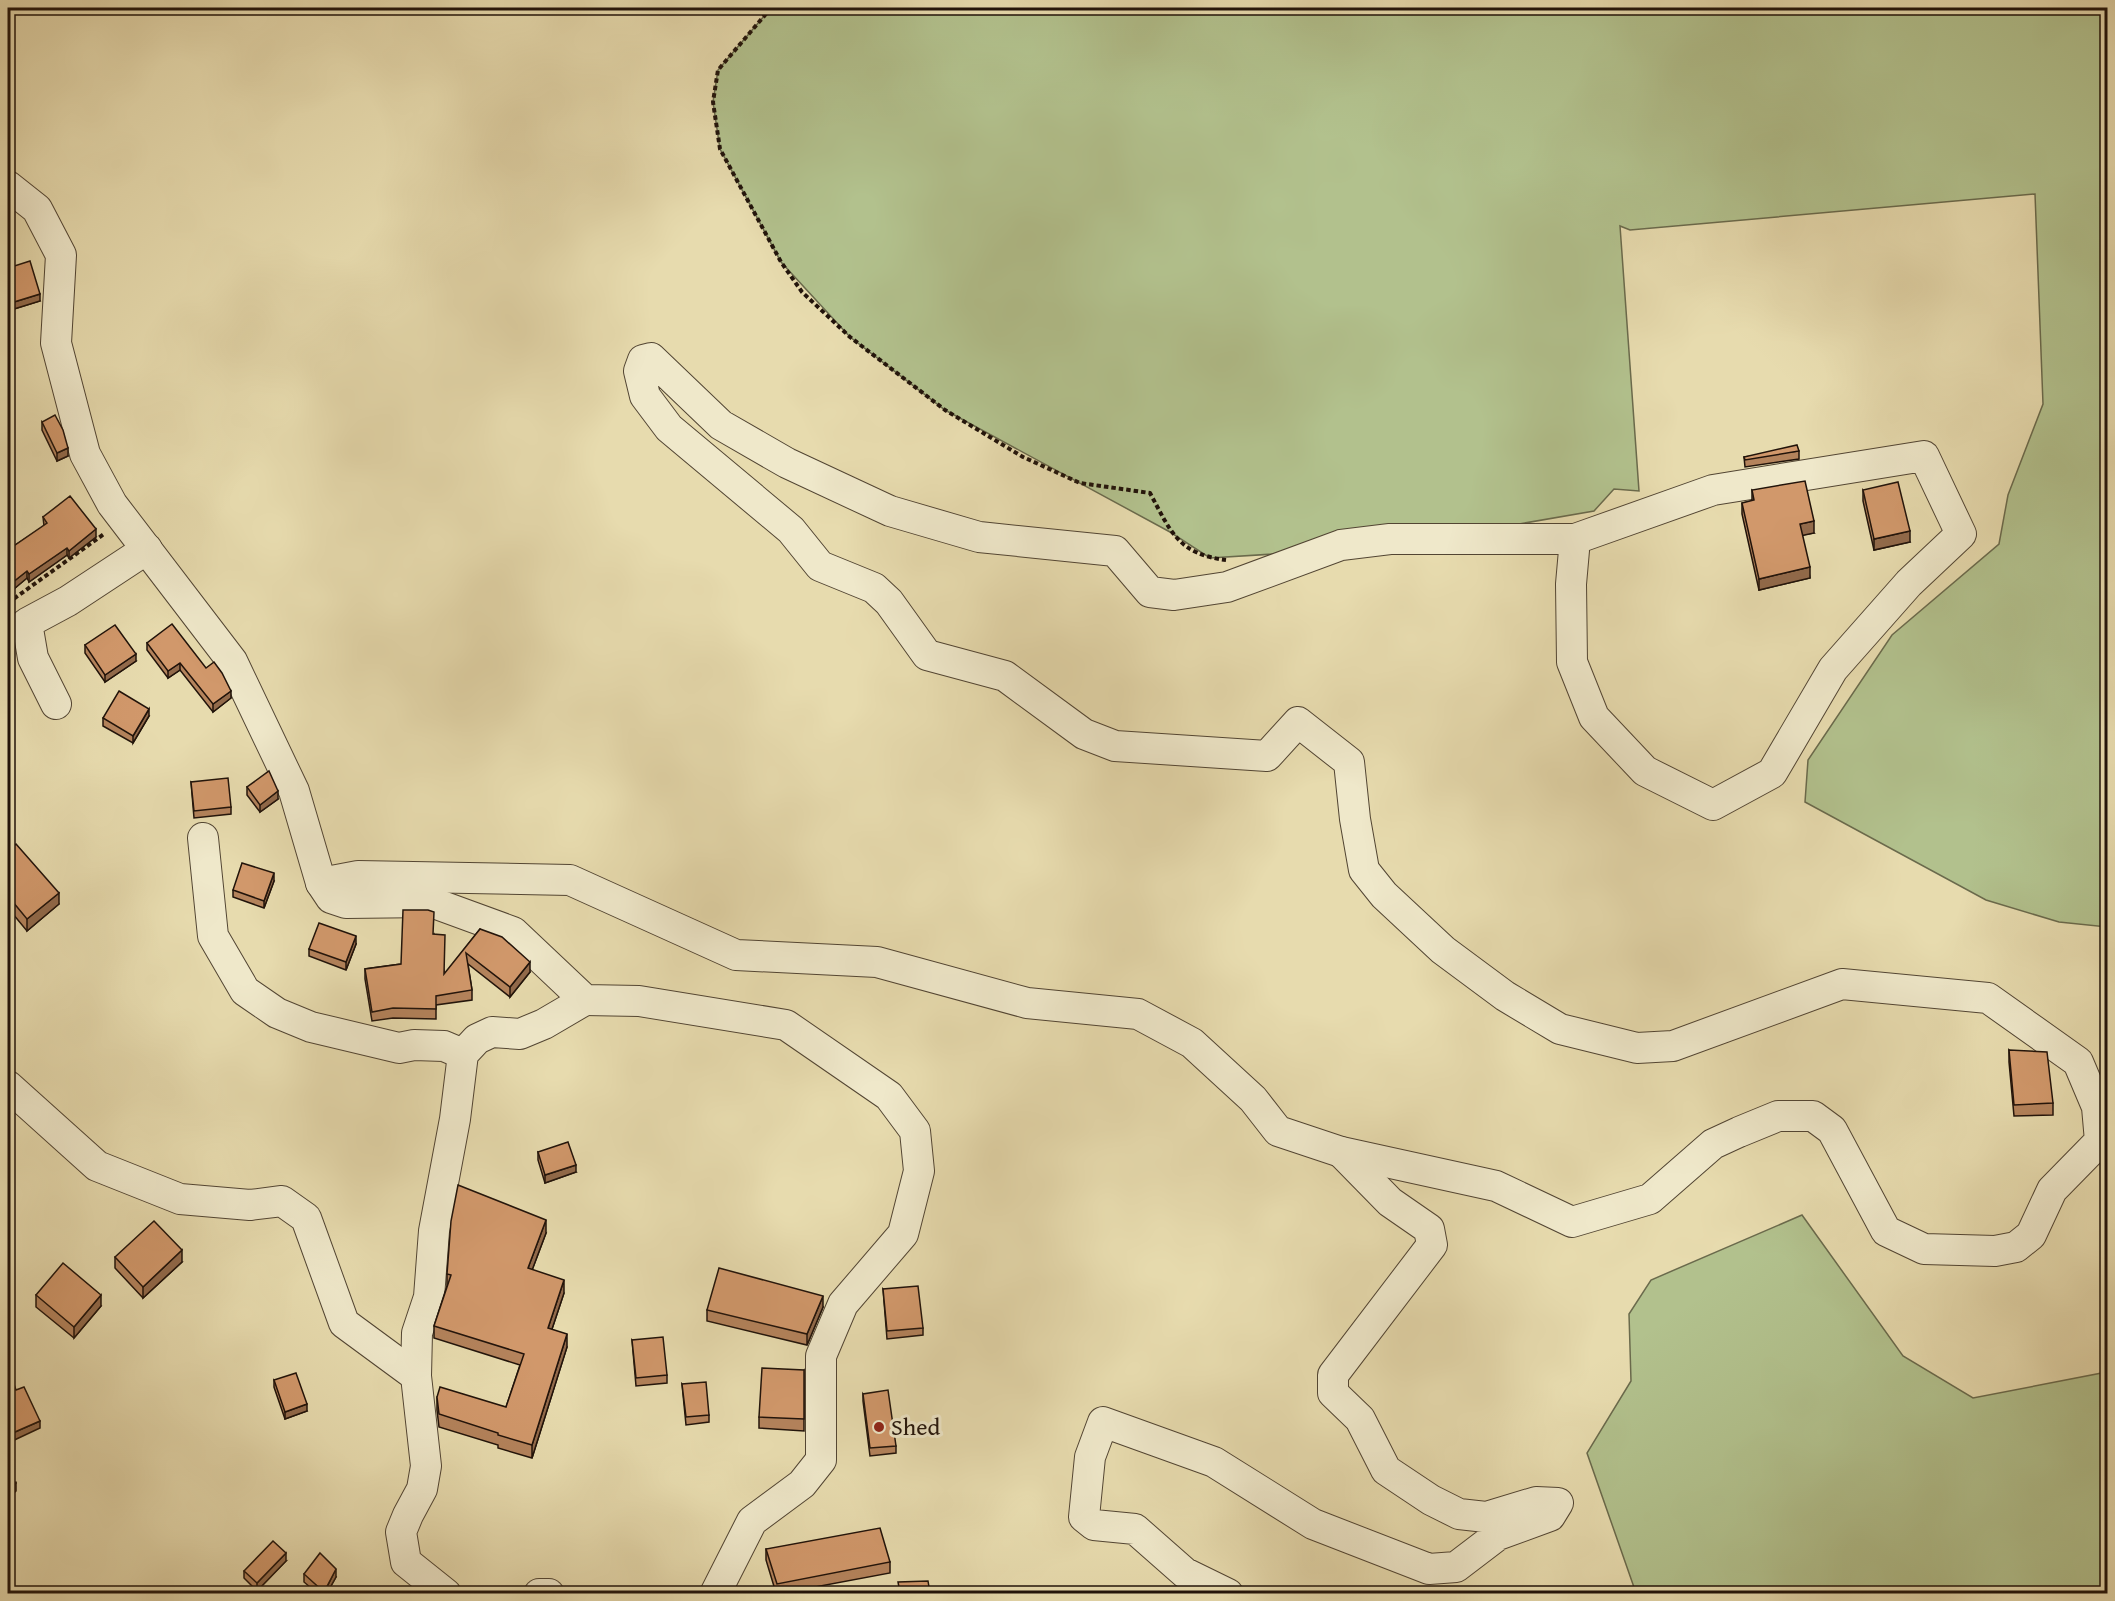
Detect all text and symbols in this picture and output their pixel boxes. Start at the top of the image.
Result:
place label: Shed [891,1409,940,1444]
marker: Shed [872,1420,886,1434]

